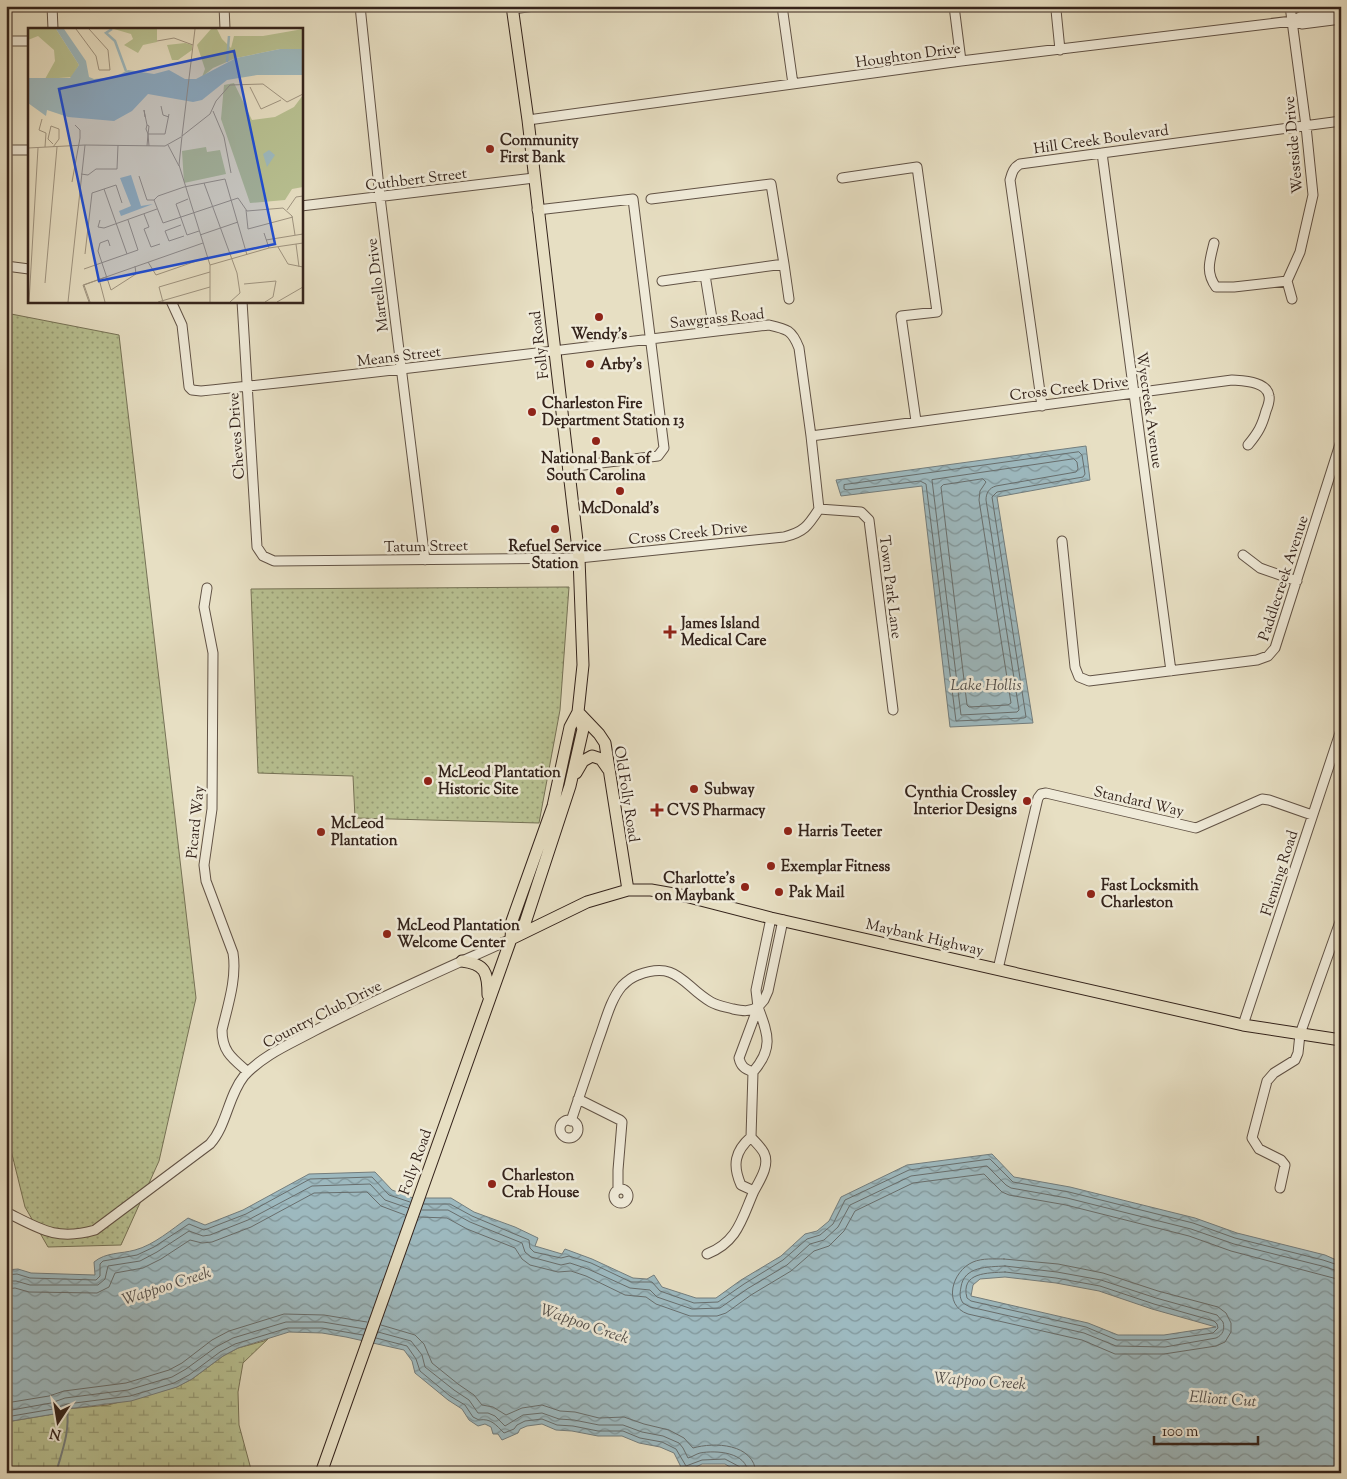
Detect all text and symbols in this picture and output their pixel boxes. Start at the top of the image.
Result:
inset map [28,28,302,302]
street label: Houghton Drive [854,39,962,74]
street label: Westside Drive [1280,95,1309,195]
street label: Hill Creek Boulevard [1032,121,1171,160]
place label: Community First Bank [500,131,579,169]
marker: Community First Bank [484,143,496,155]
street label: Cuthbert Street [364,164,468,197]
street label: Martello Drive [362,237,395,333]
street label: Sawgrass Road [669,304,766,335]
street label: Folly Road [526,309,555,380]
marker: Wendy's [593,311,605,323]
place label: Wendy's [571,325,627,346]
street label: Means Street [356,342,442,373]
street label: Wyecreek Avenue [1130,350,1167,470]
place label: Arby's [600,355,642,376]
marker: Arby's [584,358,596,370]
street label: Cross Creek Drive [1009,372,1130,407]
street label: Cheves Drive [224,392,251,480]
place label: Charleston Fire Department Station 13 [542,394,684,432]
marker: Charleston Fire Department Station 13 [526,406,538,418]
marker: National Bank of South Carolina [590,435,602,447]
place label: National Bank of South Carolina [541,449,652,487]
marker: McDonald's [614,485,626,497]
place label: McDonald's [581,499,659,520]
street label: Paddlecreek Avenue [1254,513,1315,644]
street label: Cross Creek Drive [628,518,749,551]
marker: Refuel Service Station [549,523,561,535]
street label: Town Park Lane [873,534,906,640]
street label: Tatum Street [384,536,468,559]
place label: Refuel Service Station [509,537,601,575]
place label: James Island Medical Care [680,614,767,652]
marker: James Island Medical Care [663,625,677,639]
water label: Lake Hollis [950,675,1022,698]
street label: Old Folly Road [608,745,644,844]
place label: McLeod Plantation Historic Site [438,763,561,801]
marker: McLeod Plantation Historic Site [422,775,434,787]
place label: Subway [704,780,755,801]
street label: Standard Way [1091,782,1186,823]
marker: Subway [688,783,700,795]
place label: Cynthia Crossley Interior Designs [905,783,1018,821]
street label: Picard Way [182,784,211,860]
marker: Cynthia Crossley Interior Designs [1021,795,1033,807]
place label: CVS Pharmacy [667,801,766,822]
marker: CVS Pharmacy [651,804,663,816]
place label: McLeod Plantation [331,814,398,852]
place label: Harris Teeter [798,822,882,843]
marker: Harris Teeter [782,825,794,837]
marker: McLeod Plantation [315,826,327,838]
street label: Fleming Road [1257,827,1304,919]
place label: Exemplar Fitness [781,857,890,878]
marker: Exemplar Fitness [765,860,777,872]
place label: Charlotte's on Maybank [655,869,736,907]
place label: Fast Locksmith Charleston [1101,876,1199,914]
marker: Charlotte's on Maybank [739,881,751,893]
place label: Pak Mail [789,883,845,904]
marker: Pak Mail [773,886,785,898]
marker: Fast Locksmith Charleston [1085,888,1097,900]
street label: Maybank Highway [864,915,986,962]
place label: McLeod Plantation Welcome Center [397,916,520,954]
marker: McLeod Plantation Welcome Center [381,928,393,940]
street label: Country Club Drive [260,976,386,1054]
street label: Folly Road [395,1126,438,1198]
place label: Charleston Crab House [502,1166,579,1204]
marker: Charleston Crab House [486,1178,498,1190]
water label: Wappoo Creek [119,1262,214,1313]
water label: Wappoo Creek [537,1299,632,1351]
water label: Wappoo Creek [933,1368,1027,1397]
water label: Elliott Cut [1188,1387,1258,1414]
north arrow [32,1396,82,1446]
scale bar [1154,1414,1258,1446]
text: N [48,1422,63,1444]
text: 100 m [1162,1422,1199,1443]

